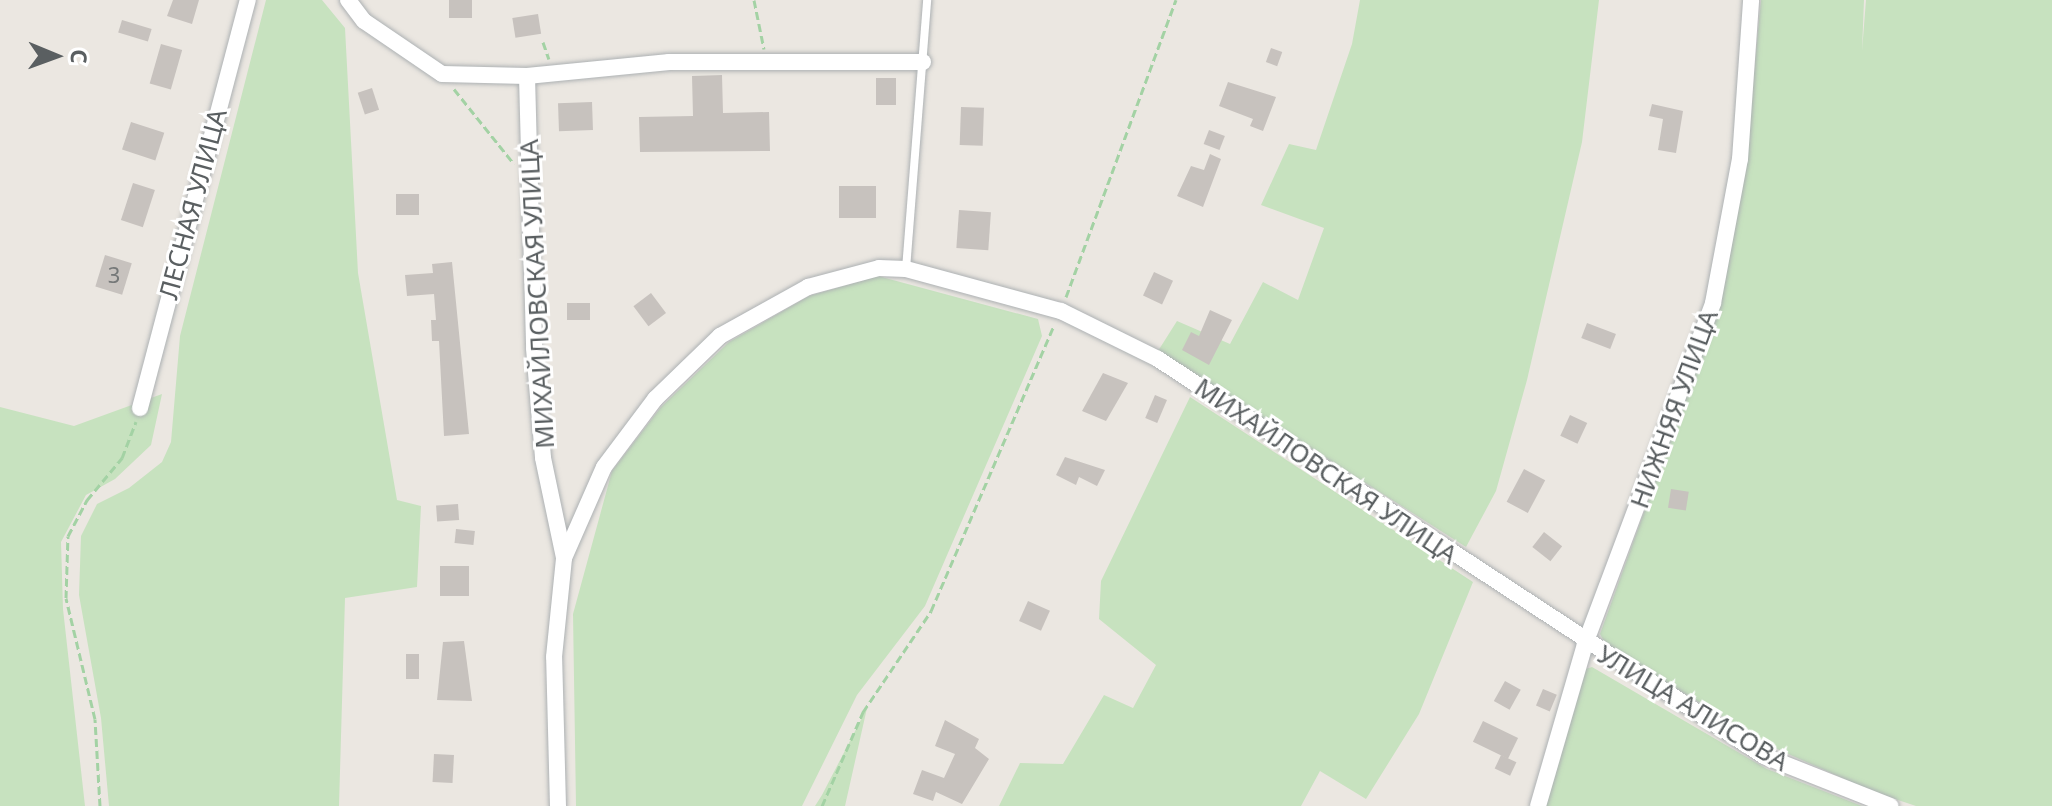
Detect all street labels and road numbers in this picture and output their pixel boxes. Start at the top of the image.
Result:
street label: ЛЕСНАЯ УЛИЦА [153,105,233,303]
street label: МИХАЙЛОВСКАЯ УЛИЦА [513,139,561,449]
street label: НИЖНЯЯ УЛИЦА [1624,305,1724,513]
street label: МИХАЙЛОВСКАЯ УЛИЦА [1189,371,1463,571]
street label: УЛИЦА АЛИСОВА [1592,639,1794,777]

